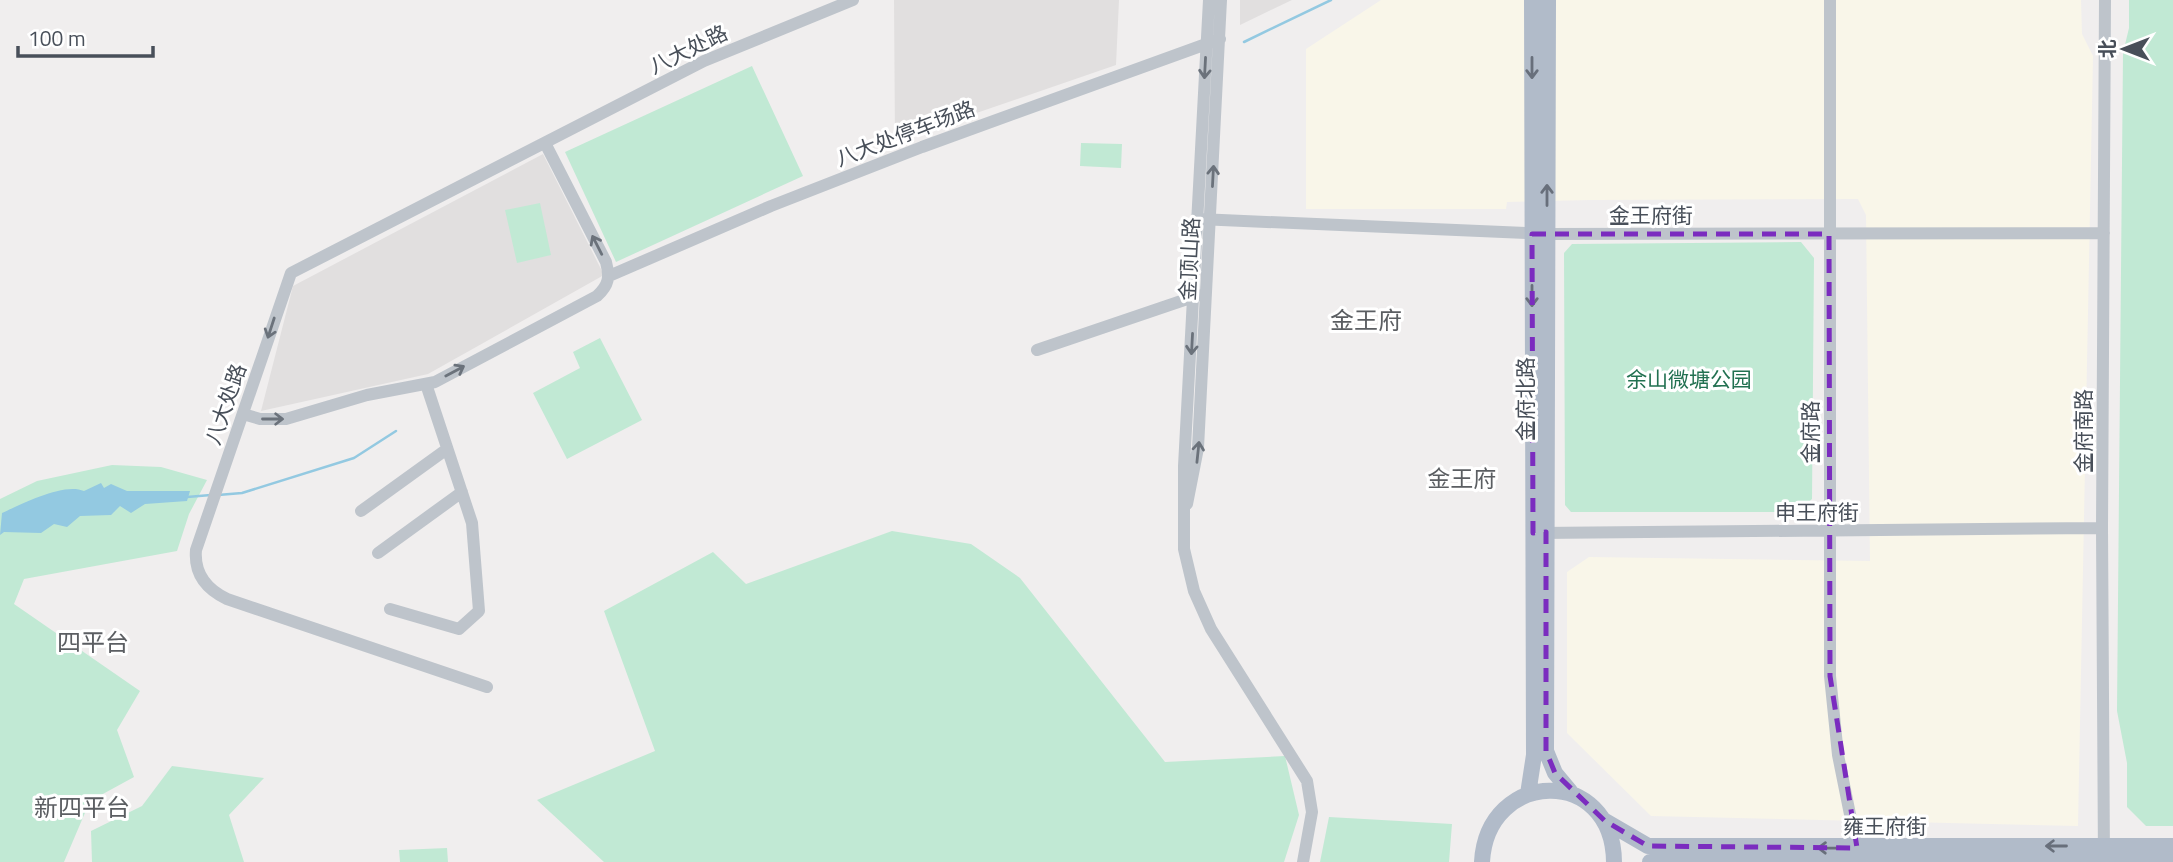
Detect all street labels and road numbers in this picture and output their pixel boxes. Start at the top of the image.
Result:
street label: 八大处路 [643,16,733,82]
street label: 八大处停车场路 [831,92,979,174]
street label: 金王府街 [1609,199,1693,231]
street label: 金顶山路 [1171,216,1207,302]
street label: 金府北路 [1509,357,1541,441]
street label: 八大处路 [196,359,254,449]
street label: 金府南路 [2067,389,2099,473]
street label: 金府路 [1794,401,1826,464]
street label: 申王府街 [1775,496,1859,528]
street label: 雍王府街 [1843,810,1927,842]

